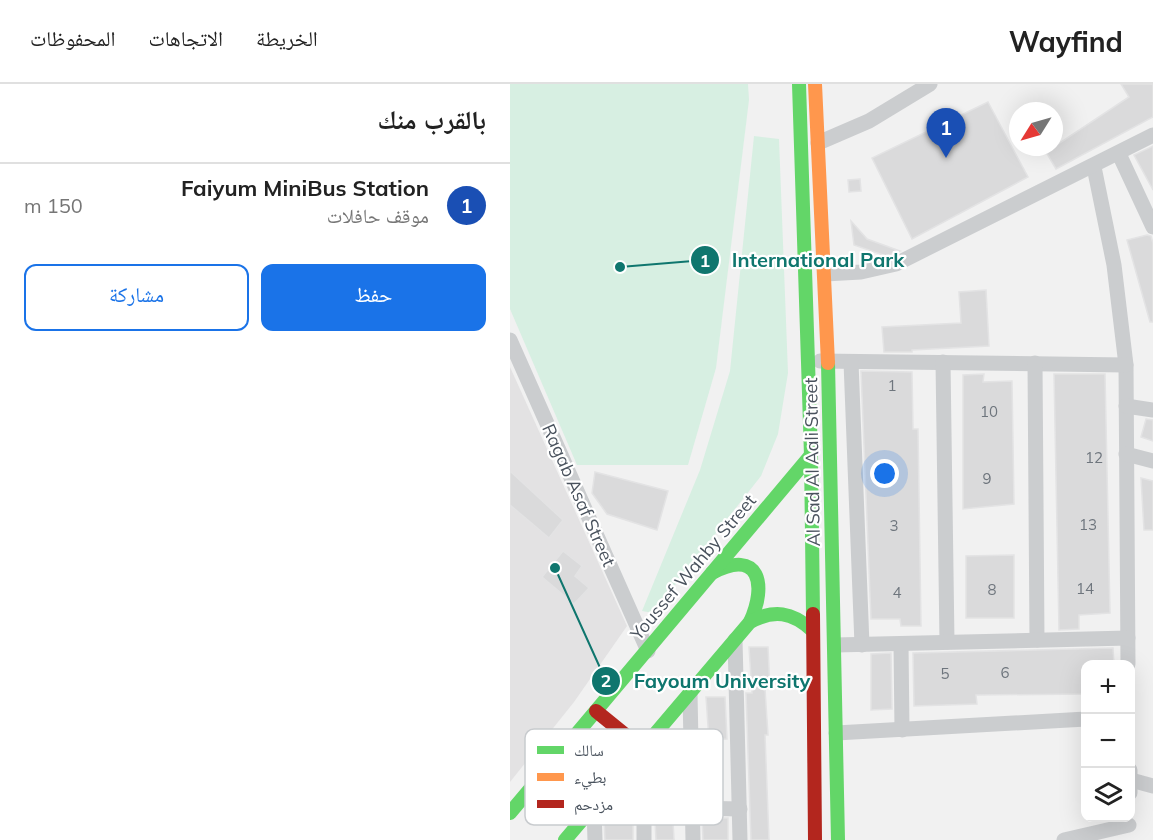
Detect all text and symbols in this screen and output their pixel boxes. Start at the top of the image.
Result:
text: Wayfind [1009,24,1123,59]
text: المحفوظات [30,25,115,51]
text: الاتجاهات [148,25,223,51]
text: الخريطة [256,25,318,51]
north arrow [1009,102,1063,156]
text: بالقرب منك [377,103,486,136]
pin: 1 [926,109,966,158]
text: Faiyum MiniBus Station [181,174,429,202]
text: 150 m [24,193,83,218]
text: 1 [461,193,473,218]
text: موقف حافلات [327,203,429,228]
callout: International Park [690,241,916,279]
text: International Park [732,247,905,272]
text: 1 [700,249,710,272]
button: مشاركة [24,264,249,331]
button: حفظ [261,264,486,331]
house number: 1 [887,376,897,395]
street label: Al Sad Al Aali Street [799,377,825,547]
house number: 10 [980,402,998,421]
street label: Ragab Asaf Street [537,420,621,570]
house number: 12 [1085,448,1103,467]
your location [870,459,899,488]
house number: 9 [982,469,992,488]
street label: Youssef Wahby Street [625,489,761,645]
house number: 13 [1079,515,1097,534]
house number: 3 [889,516,899,535]
house number: 14 [1076,579,1094,598]
house number: 8 [987,580,997,599]
house number: 4 [892,583,902,602]
map controls [1081,660,1135,822]
button: + [1081,660,1135,714]
callout: Fayoum University [591,662,822,700]
house number: 6 [1000,663,1010,682]
house number: 5 [940,664,950,683]
text: Fayoum University [634,668,810,693]
text: 2 [601,669,611,692]
button: − [1081,714,1135,768]
legend [525,729,723,825]
text: سالك [574,740,604,760]
text: بطيء [574,767,606,790]
button: layers [1081,768,1135,822]
text: مزدحم [574,794,613,815]

